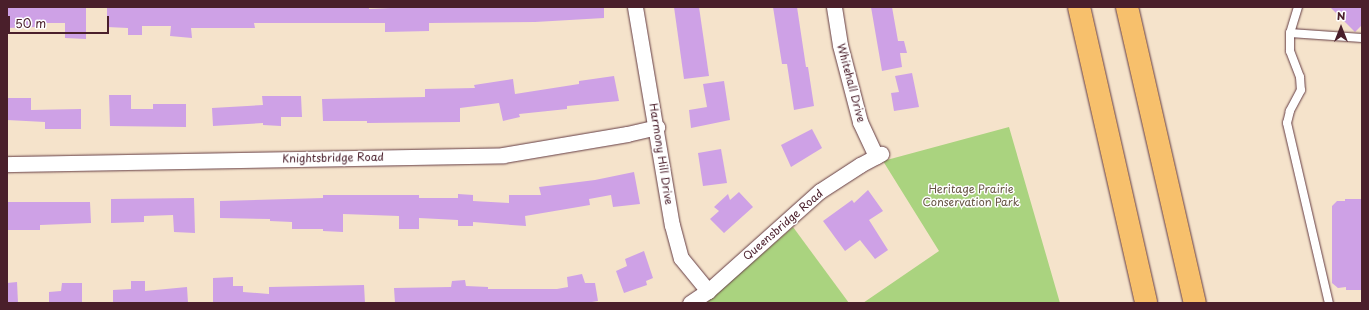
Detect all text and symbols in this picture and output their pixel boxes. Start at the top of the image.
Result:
text: N [1337,7,1345,24]
scale bar [10,8,111,34]
north arrow [1321,8,1361,48]
text: 50 m [15,14,46,32]
street label: Whitehall Drive [834,42,868,124]
street label: Harmony Hill Drive [646,102,676,206]
street label: Knightsbridge Road [282,151,384,165]
park label: Heritage Prairie Conservation Park [923,183,1019,209]
street label: Queensbridge Road [740,187,826,263]

